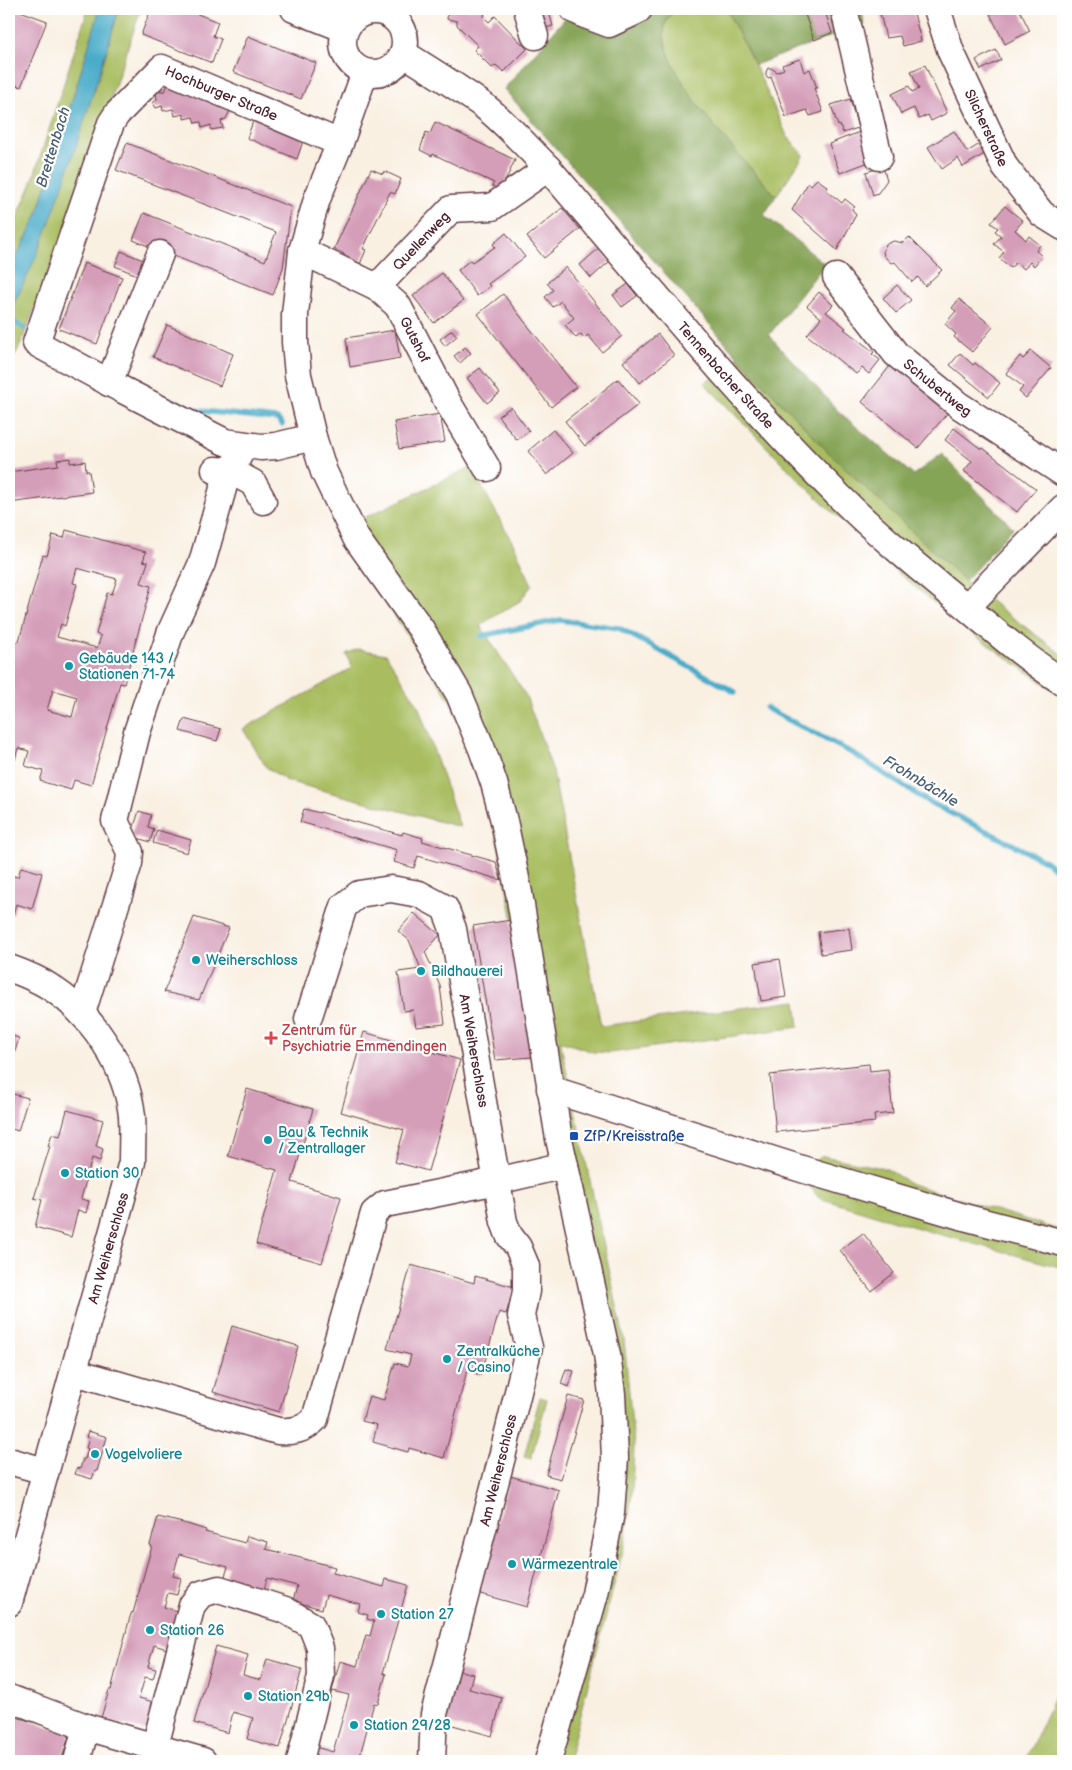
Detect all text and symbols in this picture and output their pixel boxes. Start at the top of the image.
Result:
street label: Hochburger Straße [162,62,280,125]
street label: Silcherstraße [961,87,1012,169]
water label: Brettenbach [32,104,75,190]
street label: Quellenweg [389,208,453,274]
street label: Gutshof [396,314,434,366]
street label: Tennenbacher Straße [674,319,777,432]
street label: Schubertweg [900,355,975,420]
place label: Gebäude 143 / Stationen 71-74 [79,650,176,683]
marker: Gebäude 143 / Stationen 71-74 [63,660,75,672]
water label: Frohnbächle [879,751,962,812]
place label: Weiherschloss [206,952,298,969]
marker: Weiherschloss [190,954,202,966]
place label: Bildhauerei [431,963,503,980]
marker: Bildhauerei [415,965,427,977]
street label: Am Weiherschloss [455,992,492,1109]
place label: Zentrum für Psychiatrie Emmendingen [281,1022,447,1055]
marker: Zentrum für Psychiatrie Emmendingen [264,1031,278,1045]
place label: Bau & Technik / Zentrallager [278,1124,368,1157]
place label: ZfP/Kreisstraße [583,1128,684,1145]
marker: ZfP/Kreisstraße [568,1130,580,1142]
marker: Bau & Technik / Zentrallager [262,1134,274,1146]
place label: Station 30 [75,1165,139,1182]
marker: Station 30 [59,1167,71,1179]
street label: Am Weiherschloss [84,1190,133,1306]
place label: Zentralküche / Casino [456,1343,540,1376]
marker: Zentralküche / Casino [441,1353,453,1365]
street label: Am Weiherschloss [476,1412,521,1528]
place label: Vogelvoliere [105,1446,182,1463]
marker: Vogelvoliere [89,1448,101,1460]
place label: Wärmezentrale [522,1556,618,1573]
marker: Wärmezentrale [506,1558,518,1570]
place label: Station 27 [391,1606,454,1623]
marker: Station 27 [375,1608,387,1620]
place label: Station 26 [160,1622,225,1639]
marker: Station 26 [144,1624,156,1636]
place label: Station 29b [258,1688,330,1705]
marker: Station 29b [242,1690,254,1702]
place label: Station 29/28 [364,1717,451,1734]
marker: Station 29/28 [348,1719,360,1731]

